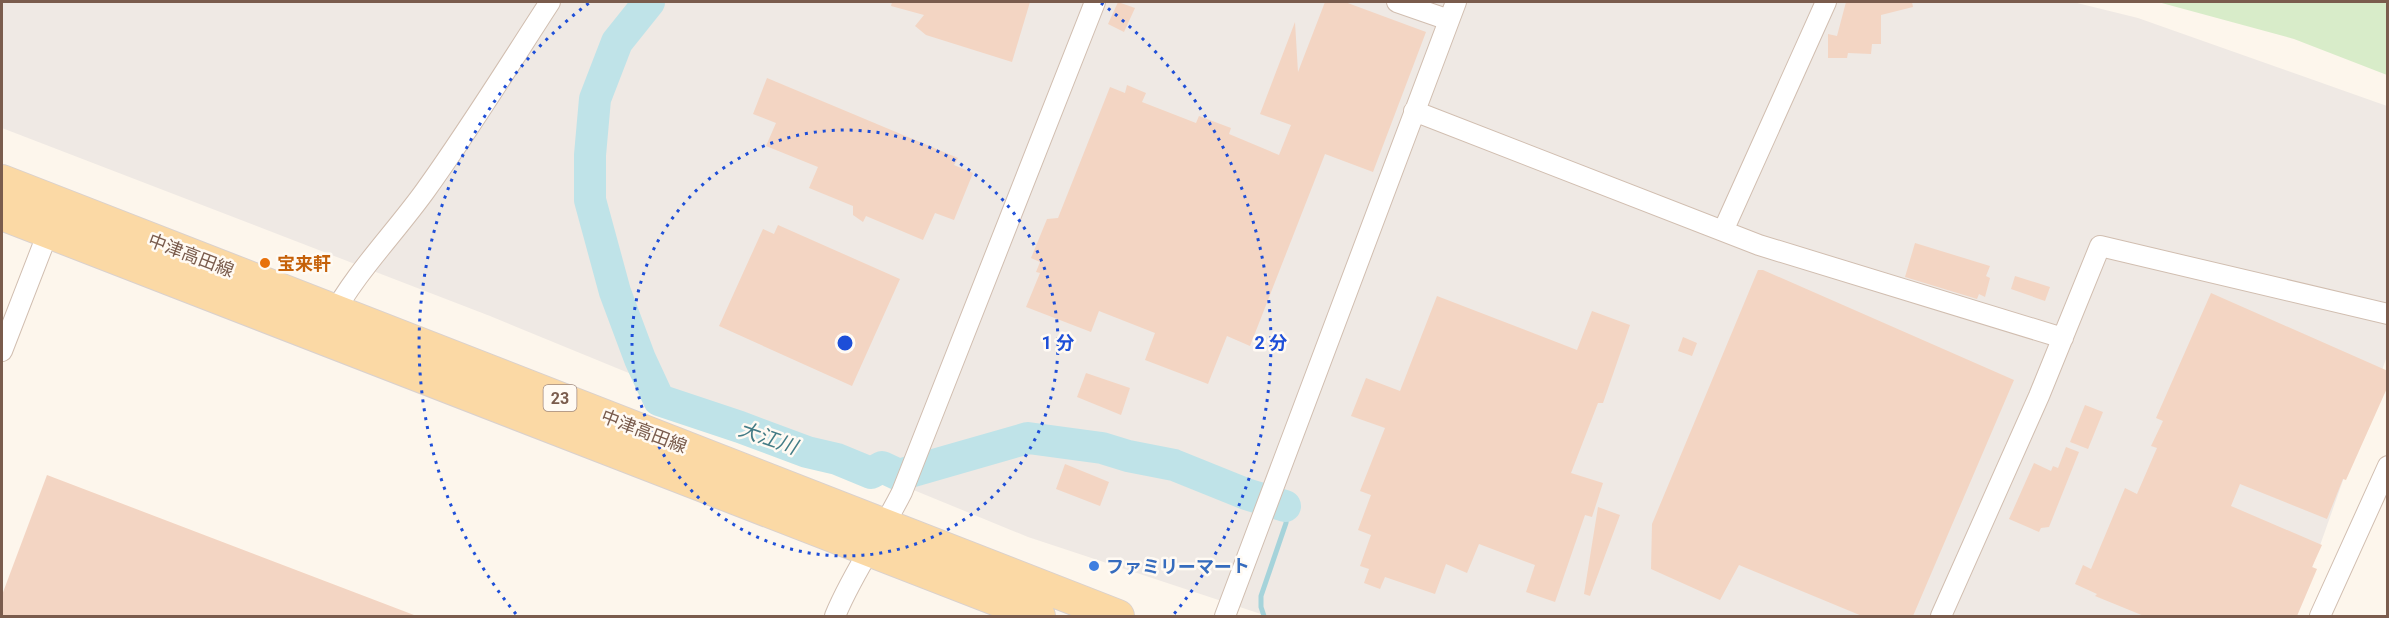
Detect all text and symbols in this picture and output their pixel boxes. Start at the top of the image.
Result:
street label: 中津高田線 [145,229,237,281]
place label: 宝来軒 [277,253,331,274]
marker: 宝来軒 [258,256,272,270]
text: 1 分 [1042,332,1074,353]
text: 2 分 [1255,332,1287,353]
centre of rings [835,333,855,353]
road number: 23 [544,385,576,411]
street label: 中津高田線 [598,405,690,457]
water label: 大江川 [736,417,802,460]
place label: ファミリーマート [1106,556,1250,577]
marker: ファミリーマート [1087,559,1101,573]

